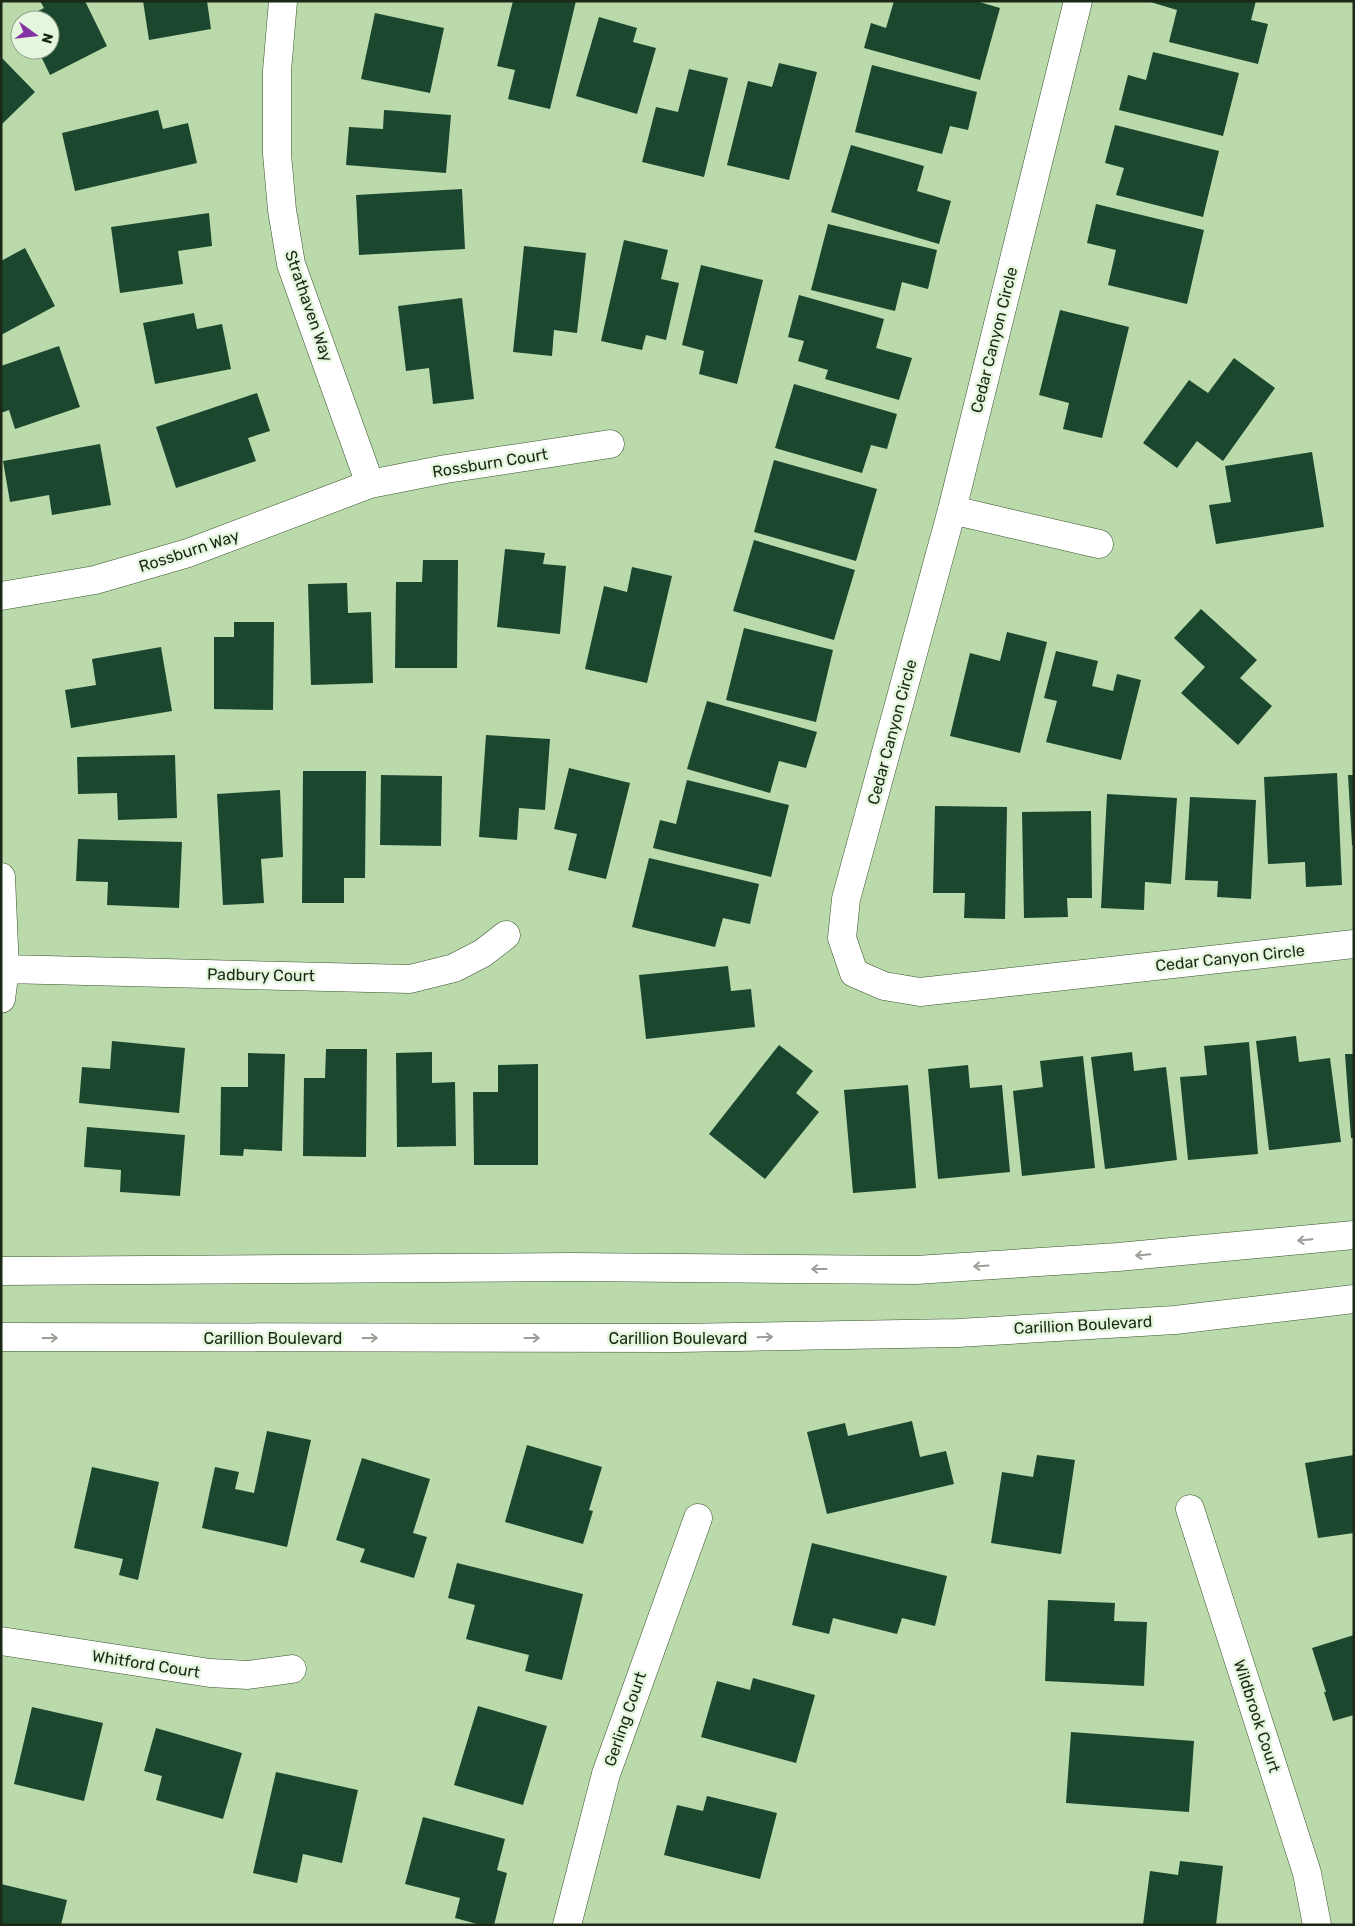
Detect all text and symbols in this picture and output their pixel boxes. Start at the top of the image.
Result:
north arrow [10,10,60,60]
text: N [38,31,57,45]
street label: Strathaven Way [281,248,337,364]
street label: Cedar Canyon Circle [967,265,1021,415]
street label: Rossburn Court [431,445,549,481]
street label: Rossburn Way [136,526,242,576]
street label: Cedar Canyon Circle [863,657,921,807]
street label: Cedar Canyon Circle [1154,941,1306,975]
street label: Padbury Court [207,965,315,985]
one-way arrow [1298,1235,1314,1245]
one-way arrow [1136,1250,1152,1259]
one-way arrow [974,1261,990,1270]
one-way arrow [811,1264,828,1274]
street label: Carillion Boulevard [1013,1312,1153,1338]
street label: Carillion Boulevard [204,1329,342,1348]
street label: Carillion Boulevard [609,1329,747,1348]
one-way arrow [756,1332,773,1342]
one-way arrow [42,1333,58,1342]
one-way arrow [362,1333,378,1343]
one-way arrow [524,1333,540,1343]
street label: Whitford Court [91,1646,201,1682]
street label: Wildbrook Court [1230,1657,1284,1775]
street label: Gerling Court [600,1669,650,1769]

